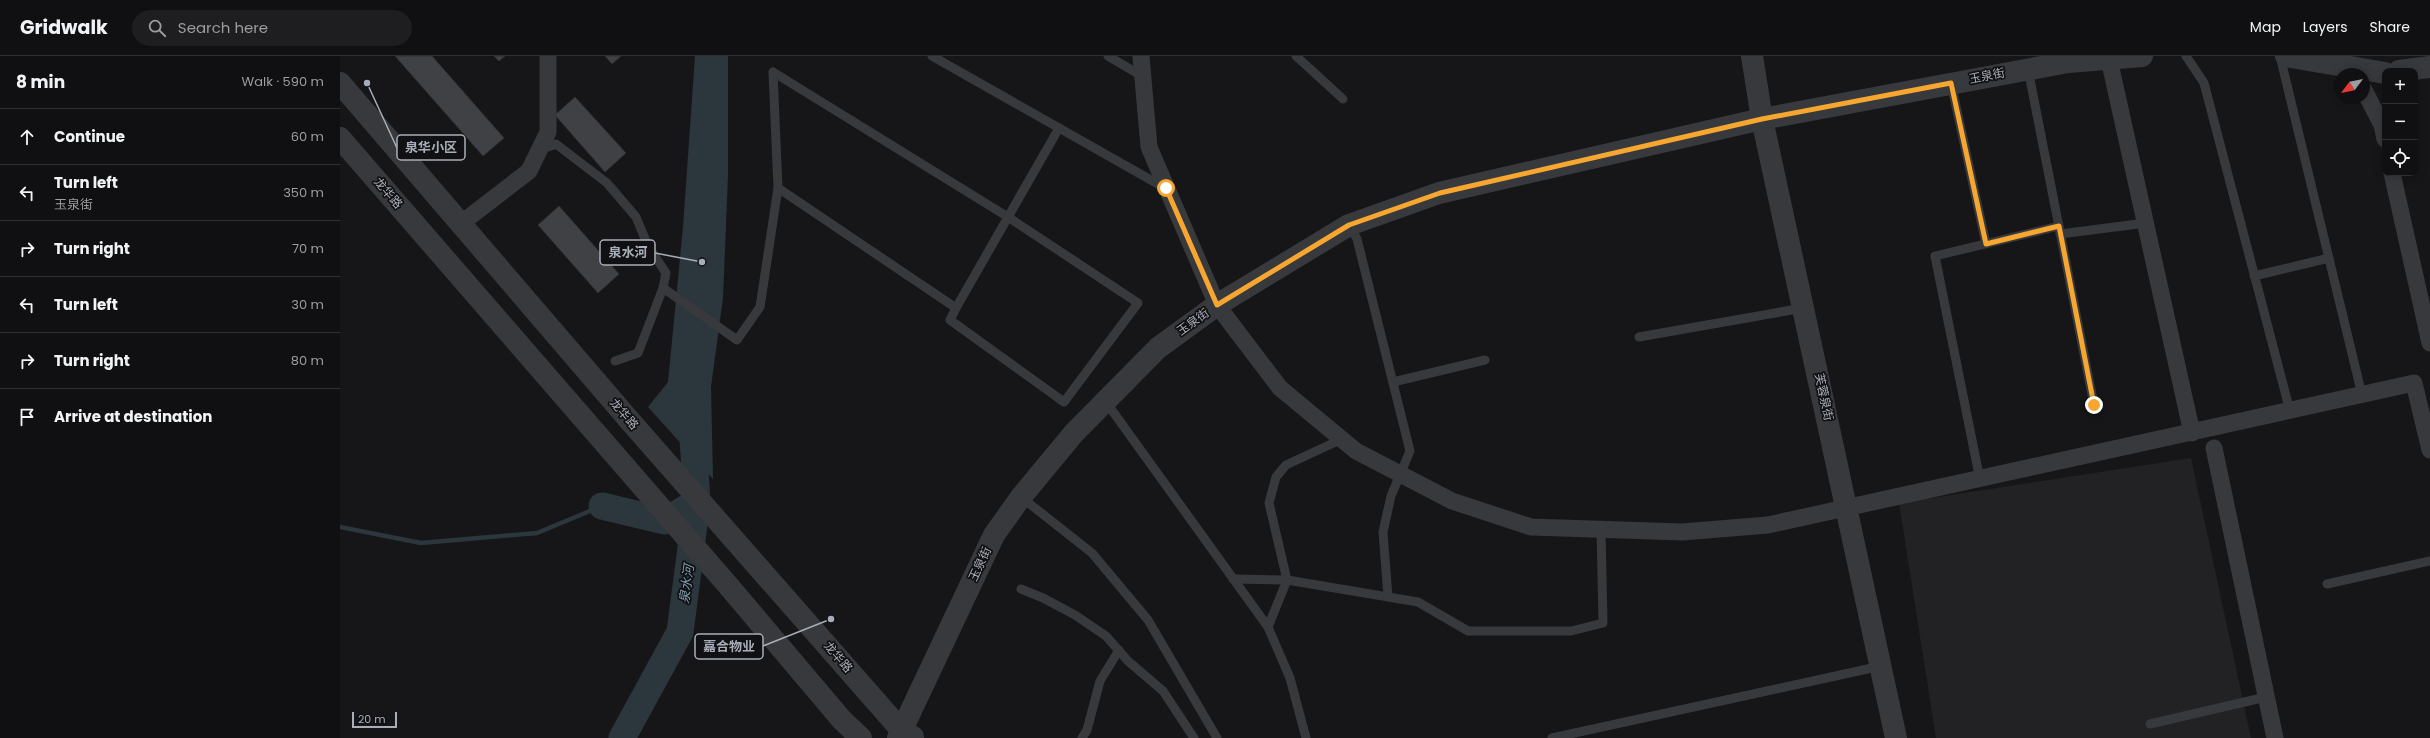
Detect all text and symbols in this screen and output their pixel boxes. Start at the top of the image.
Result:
search box [132,10,412,46]
text: Gridwalk [20,14,108,41]
icon: search [146,17,168,39]
text: Search here [178,17,268,38]
text: Map [2250,17,2281,37]
text: Layers [2303,17,2347,37]
text: Share [2369,17,2410,37]
street label: 玉泉街 [1968,64,2006,87]
north arrow [2334,68,2370,104]
map controls [2382,68,2418,176]
button: + [2382,68,2418,104]
text: 8 min [16,70,65,94]
text: Walk · 590 m [242,72,324,91]
button: − [2382,104,2418,140]
icon: ahead [16,126,38,148]
text: Continue [54,126,125,147]
text: 60 m [291,127,324,146]
callout: 泉华小区 [397,135,465,160]
text: 泉华小区 [405,138,457,157]
button: locate [2382,140,2418,176]
text: Turn left [54,172,118,193]
street label: 龙华路 [370,174,407,212]
route start [1157,179,1175,197]
icon: left [16,182,38,204]
text: 350 m [283,183,324,202]
text: 玉泉街 [54,195,93,214]
icon: right [16,238,38,260]
text: Turn right [54,238,130,259]
text: 70 m [292,239,324,258]
callout: 泉水河 [600,240,655,265]
text: 泉水河 [608,243,648,262]
icon: left [16,294,38,316]
text: Turn left [54,294,118,315]
text: 30 m [291,295,324,314]
street label: 玉泉街 [1173,304,1212,339]
icon: right [16,350,38,372]
text: Turn right [54,350,130,371]
text: 80 m [291,351,324,370]
street label: 芙蓉泉街 [1811,372,1838,422]
street label: 龙华路 [606,395,643,433]
route end [2085,396,2103,414]
icon: arrive [16,406,38,428]
text: Arrive at destination [54,406,212,427]
street label: 玉泉街 [964,544,995,584]
water label: 泉水河 [674,560,699,605]
callout: 嘉合物业 [695,634,763,659]
text: 嘉合物业 [703,637,755,656]
street label: 龙华路 [820,638,857,676]
scale bar [352,710,397,729]
text: 20 m [358,711,386,727]

